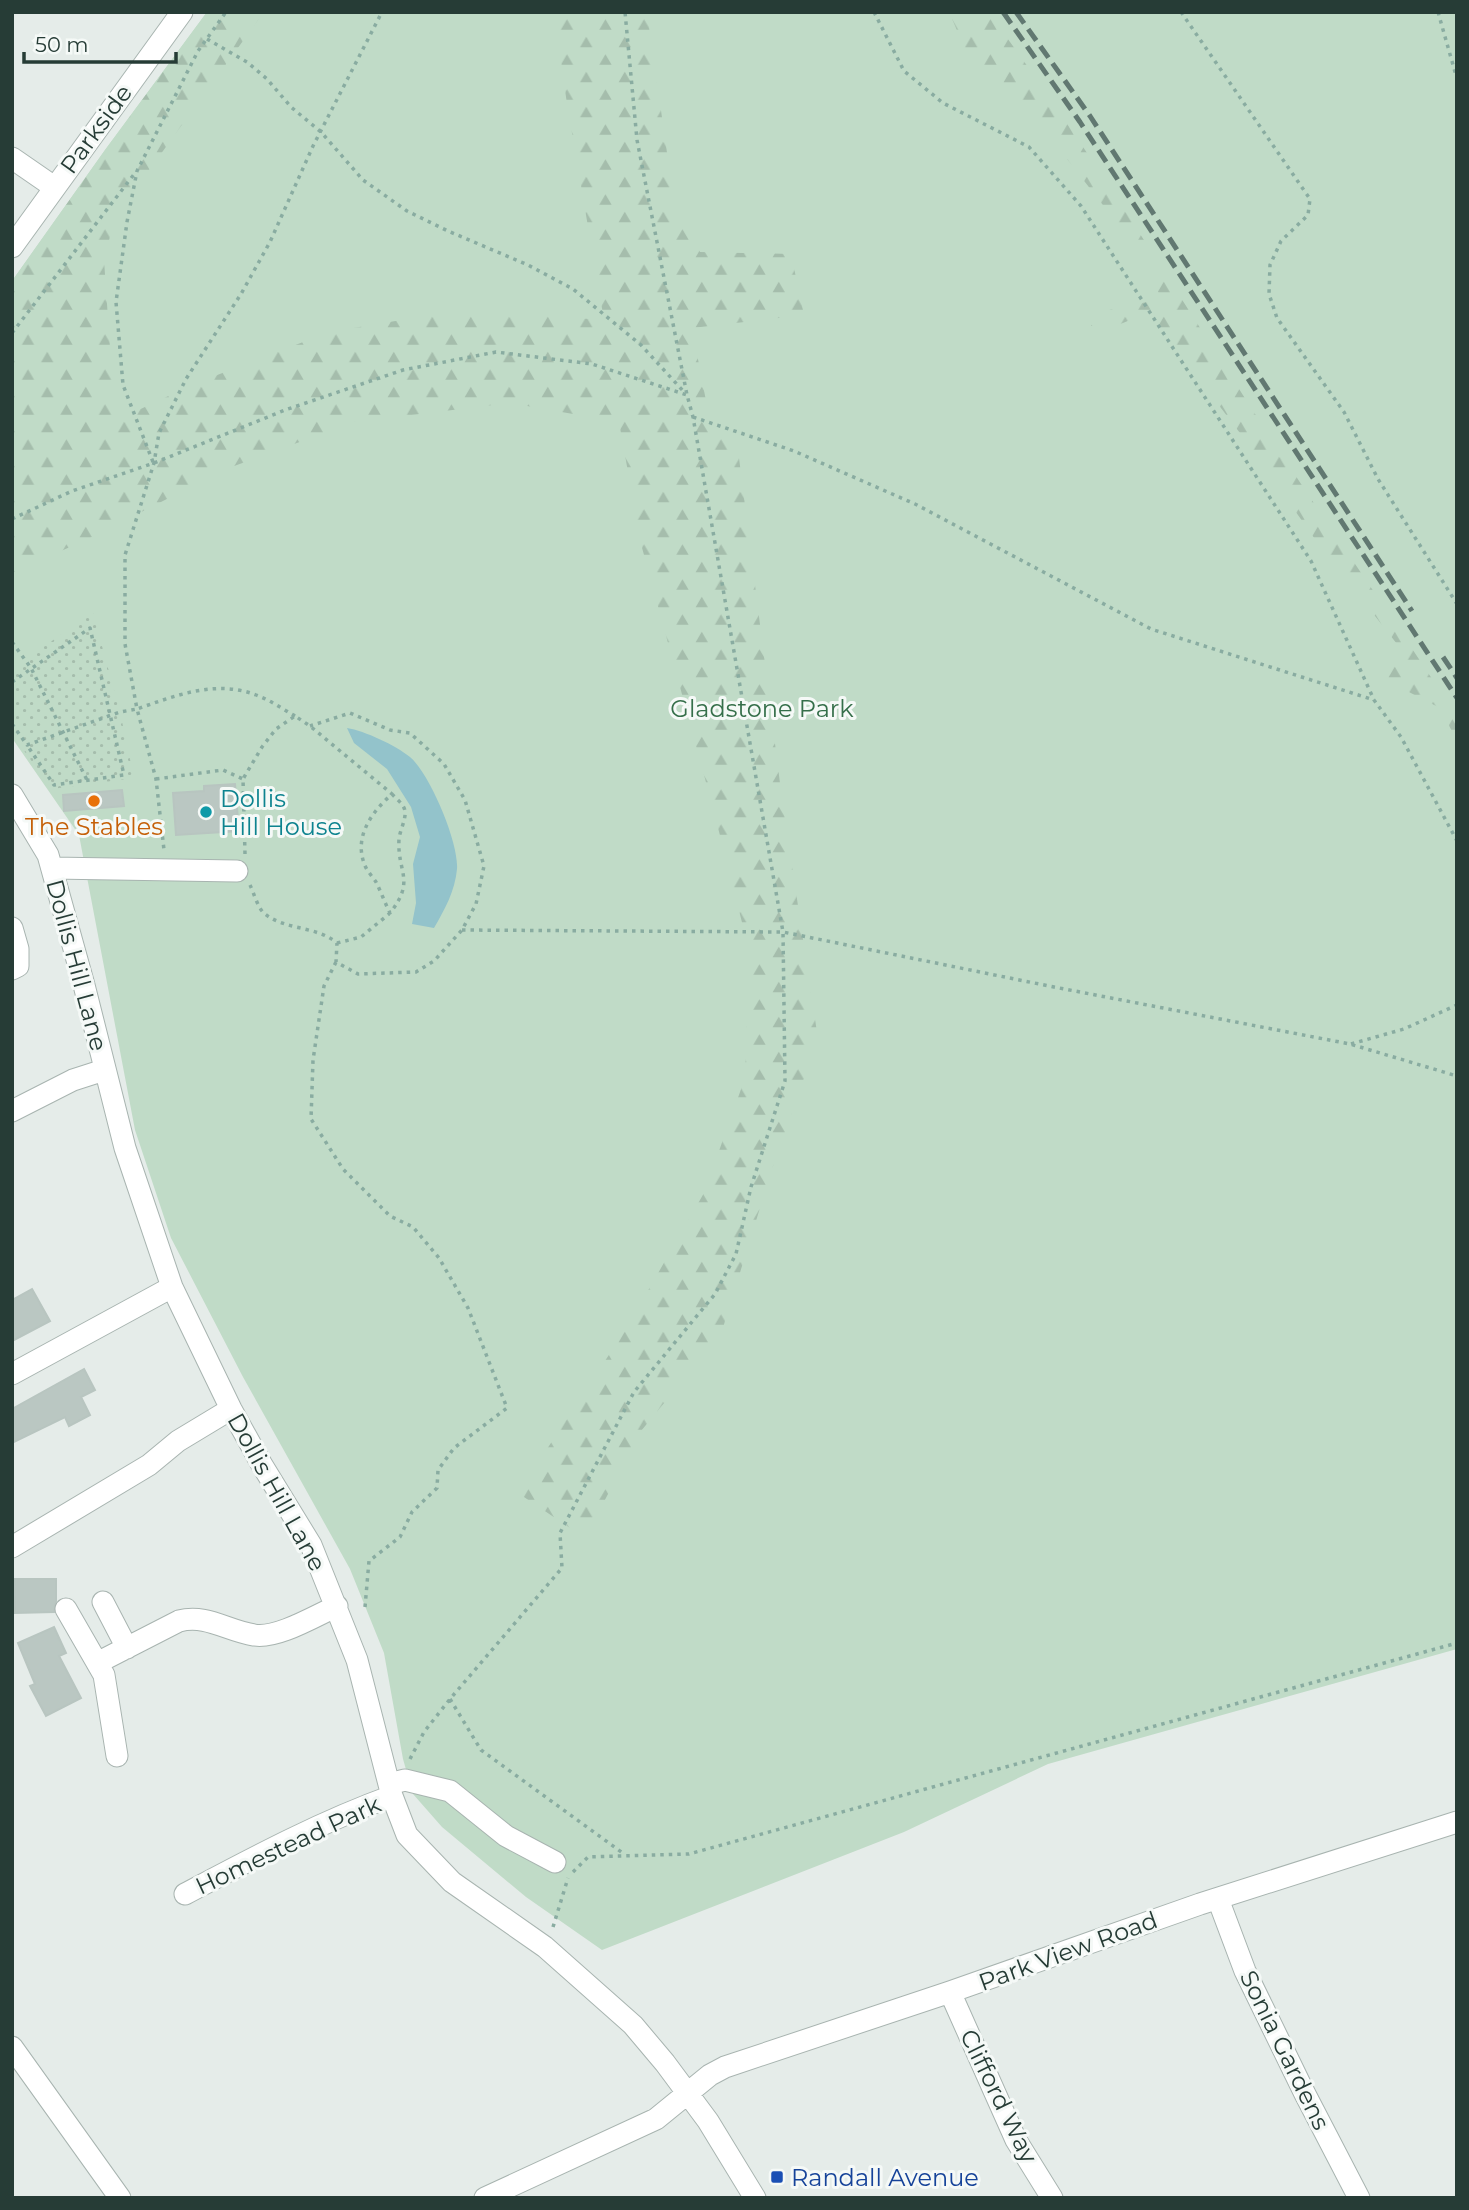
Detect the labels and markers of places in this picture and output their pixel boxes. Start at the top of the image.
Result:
place label: Dollis Hill House [220,784,342,841]
marker: The Stables [86,793,102,809]
marker: Dollis Hill House [198,804,214,820]
place label: The Stables [25,812,163,841]
place label: Randall Avenue [791,2163,979,2192]
marker: Randall Avenue [769,2169,785,2185]

